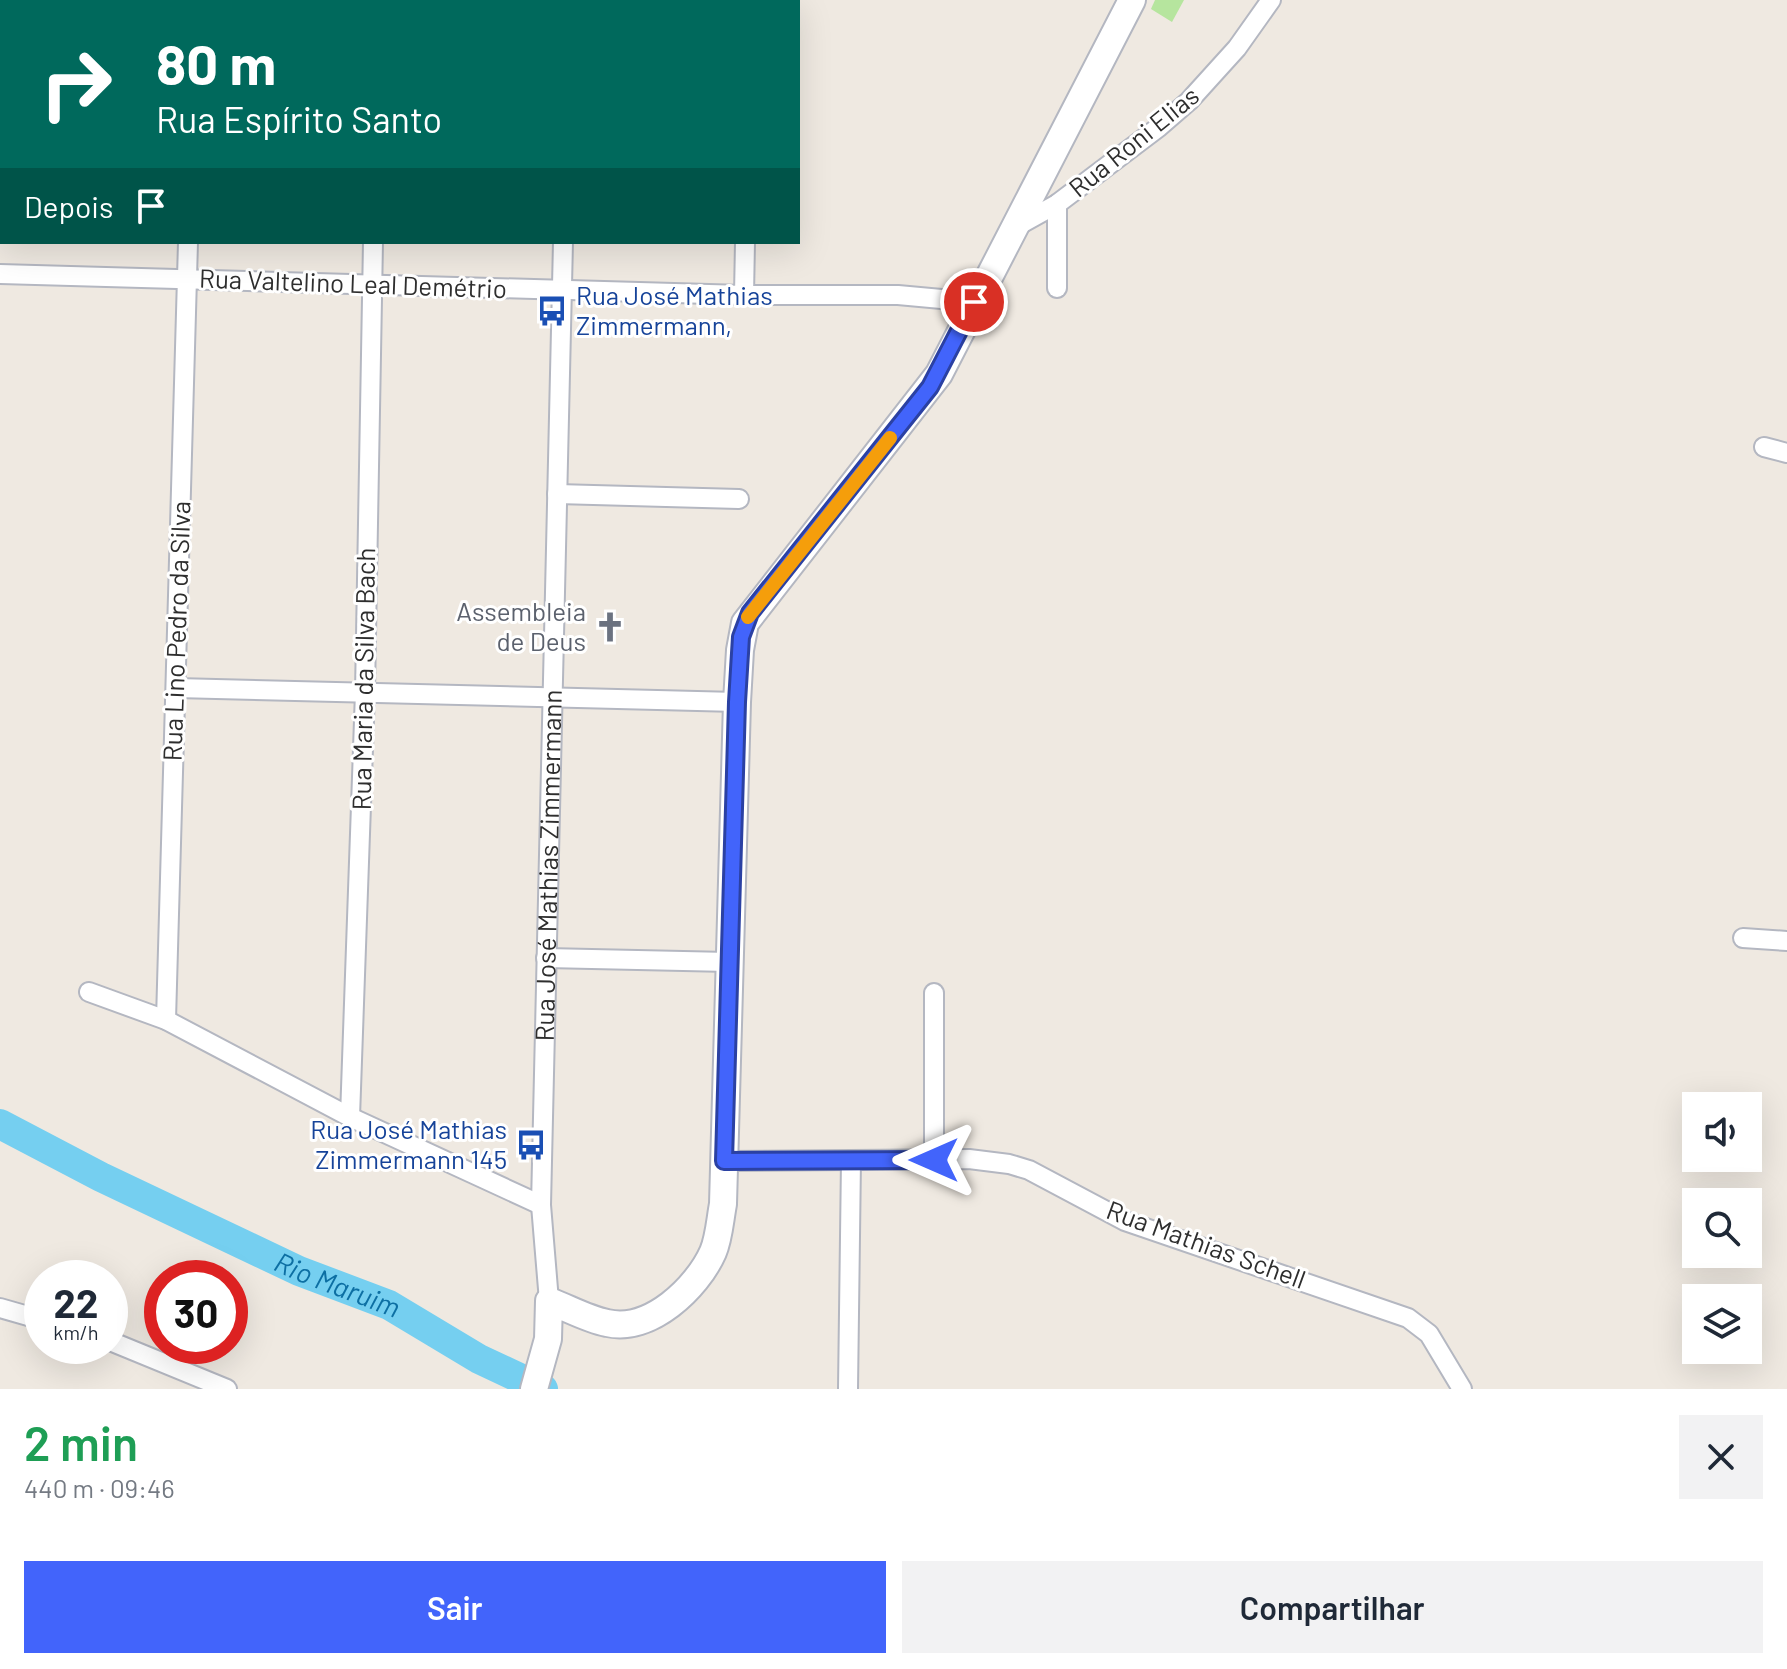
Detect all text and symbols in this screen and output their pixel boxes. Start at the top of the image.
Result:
text: 80 m [156,29,276,96]
icon: right [24,32,128,136]
street label: Rua Roni Elias [1062,79,1204,203]
text: Rua Espírito Santo [156,97,442,140]
icon: arrive [129,184,173,228]
text: Depois [24,188,113,224]
street label: Rua Valtelino Leal Demétrio [199,262,508,303]
pin [940,268,1008,336]
place label: Rua José Mathias Zimmermann, [576,279,773,340]
icon: arrive [952,280,996,324]
bus stop icon: Rua José Mathias Zimmermann, [535,294,569,328]
street label: Rua Lino Pedro da Silva [155,500,196,762]
street label: Rua Maria da Silva Bach [345,547,380,811]
place label: Assembleia de Deus [456,595,586,656]
church icon: Assembleia de Deus [593,610,627,644]
street label: Rua José Mathias Zimmermann [528,689,567,1042]
map controls [1682,1092,1762,1364]
button: sound [1682,1092,1762,1172]
place label: Rua José Mathias Zimmermann 145 [310,1113,507,1174]
position arrow [892,1118,976,1202]
bus stop icon: Rua José Mathias Zimmermann 145 [514,1128,548,1162]
button: search [1682,1188,1762,1268]
street label: Rua Mathias Schell [1103,1193,1310,1294]
water label: Rio Maruim [269,1244,405,1324]
speed limit sign: 30 [144,1260,248,1364]
text: 22 [54,1278,98,1326]
button: layers [1682,1284,1762,1364]
text: km/h [53,1320,99,1344]
text: 2 min [24,1413,138,1471]
button: close [1679,1415,1763,1499]
text: 440 m · 09:46 [24,1472,175,1503]
button: Sair [24,1561,886,1653]
button: Compartilhar [902,1561,1763,1653]

